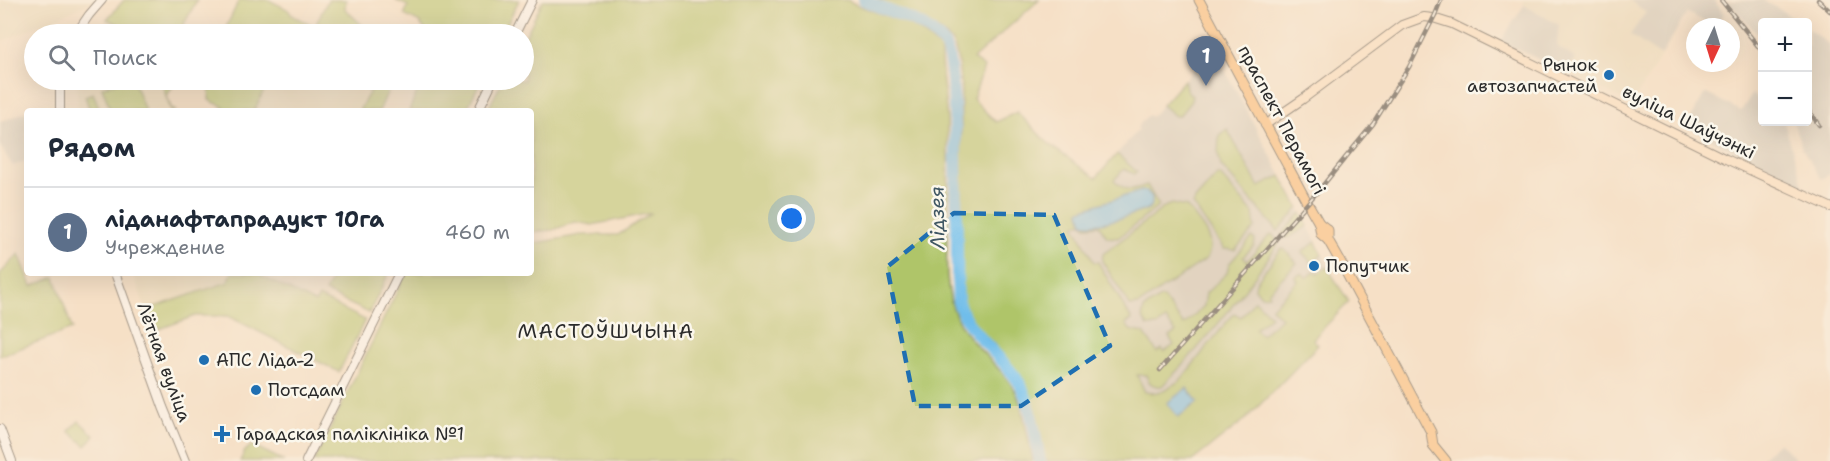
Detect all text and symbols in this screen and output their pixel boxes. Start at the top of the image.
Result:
north arrow [1686,18,1740,72]
map controls [1758,18,1812,126]
button: + [1758,18,1812,72]
search box [24,24,534,90]
pin: 1 [1186,36,1226,86]
icon: search [45,41,78,74]
street label: праспект Перамогі [1232,41,1332,199]
text: Поиск [93,43,157,72]
place label: Рынок автозапчастей [1467,53,1597,98]
marker: Рынок автозапчастей [1602,68,1616,82]
button: − [1758,72,1812,126]
street label: вуліца Шаўчэнкі [1618,79,1760,165]
text: Рядом [48,130,135,165]
water label: Лідзея [923,186,951,251]
your location [777,204,806,233]
text: ліданафтапрадукт 10га [105,205,384,234]
text: 1 [63,219,72,245]
text: 460 m [445,219,510,245]
text: Учреждение [105,234,225,260]
place label: Попутчик [1326,254,1410,278]
marker: Попутчик [1307,259,1321,273]
street label: Лётная вуліца [131,299,197,425]
district label: МАСТОЎШЧЫНА [518,318,694,344]
place label: АПС Ліда-2 [216,348,315,372]
marker: АПС Ліда-2 [197,353,211,367]
place label: Потсдам [268,378,344,402]
marker: Потсдам [249,383,263,397]
place label: Гарадская паліклініка №1 [236,422,464,446]
marker: Гарадская паліклініка №1 [213,425,231,443]

